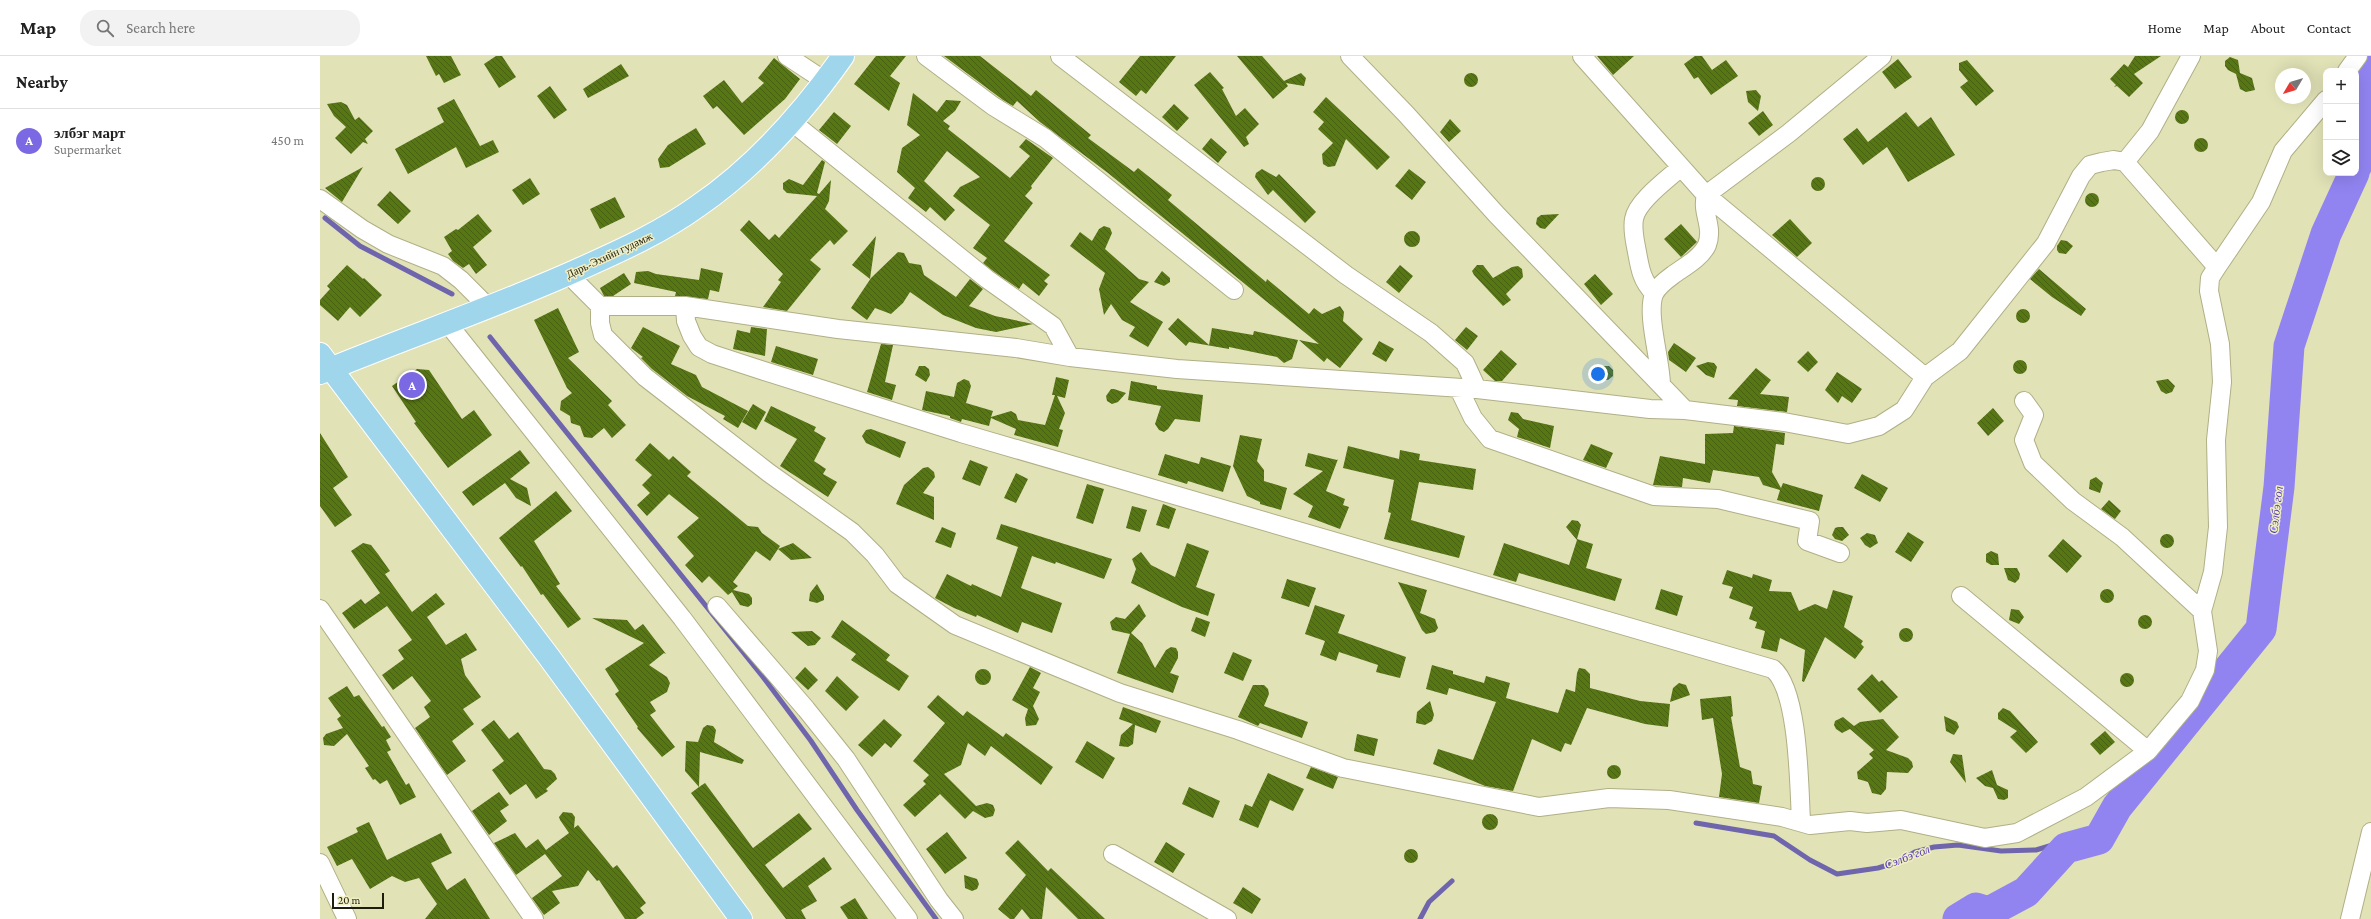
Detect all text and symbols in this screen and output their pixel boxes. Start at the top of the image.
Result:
search box [80,10,360,46]
text: Map [20,17,56,38]
icon: search [94,17,116,39]
text: Search here [126,20,195,36]
text: Home [2148,20,2181,36]
text: Map [2203,20,2229,36]
text: About [2251,20,2285,36]
text: Contact [2307,20,2351,36]
north arrow [2275,68,2311,104]
map controls [2323,68,2359,176]
button: + [2323,68,2359,104]
text: Nearby [16,73,68,92]
button: − [2323,104,2359,140]
text: элбэг март [54,125,125,141]
text: A [25,133,33,148]
text: 450 m [271,133,304,148]
button: layers [2323,140,2359,176]
text: Supermarket [54,142,121,157]
street label: Дарь-Эхийн гудамж [564,230,654,280]
your location [1588,364,1608,384]
pin: A [399,370,425,400]
water label: Сэлбэ гол [2266,486,2286,534]
water label: Сэлбэ гол [1882,842,1932,872]
scale bar [332,891,384,910]
text: 20 m [338,894,360,906]

